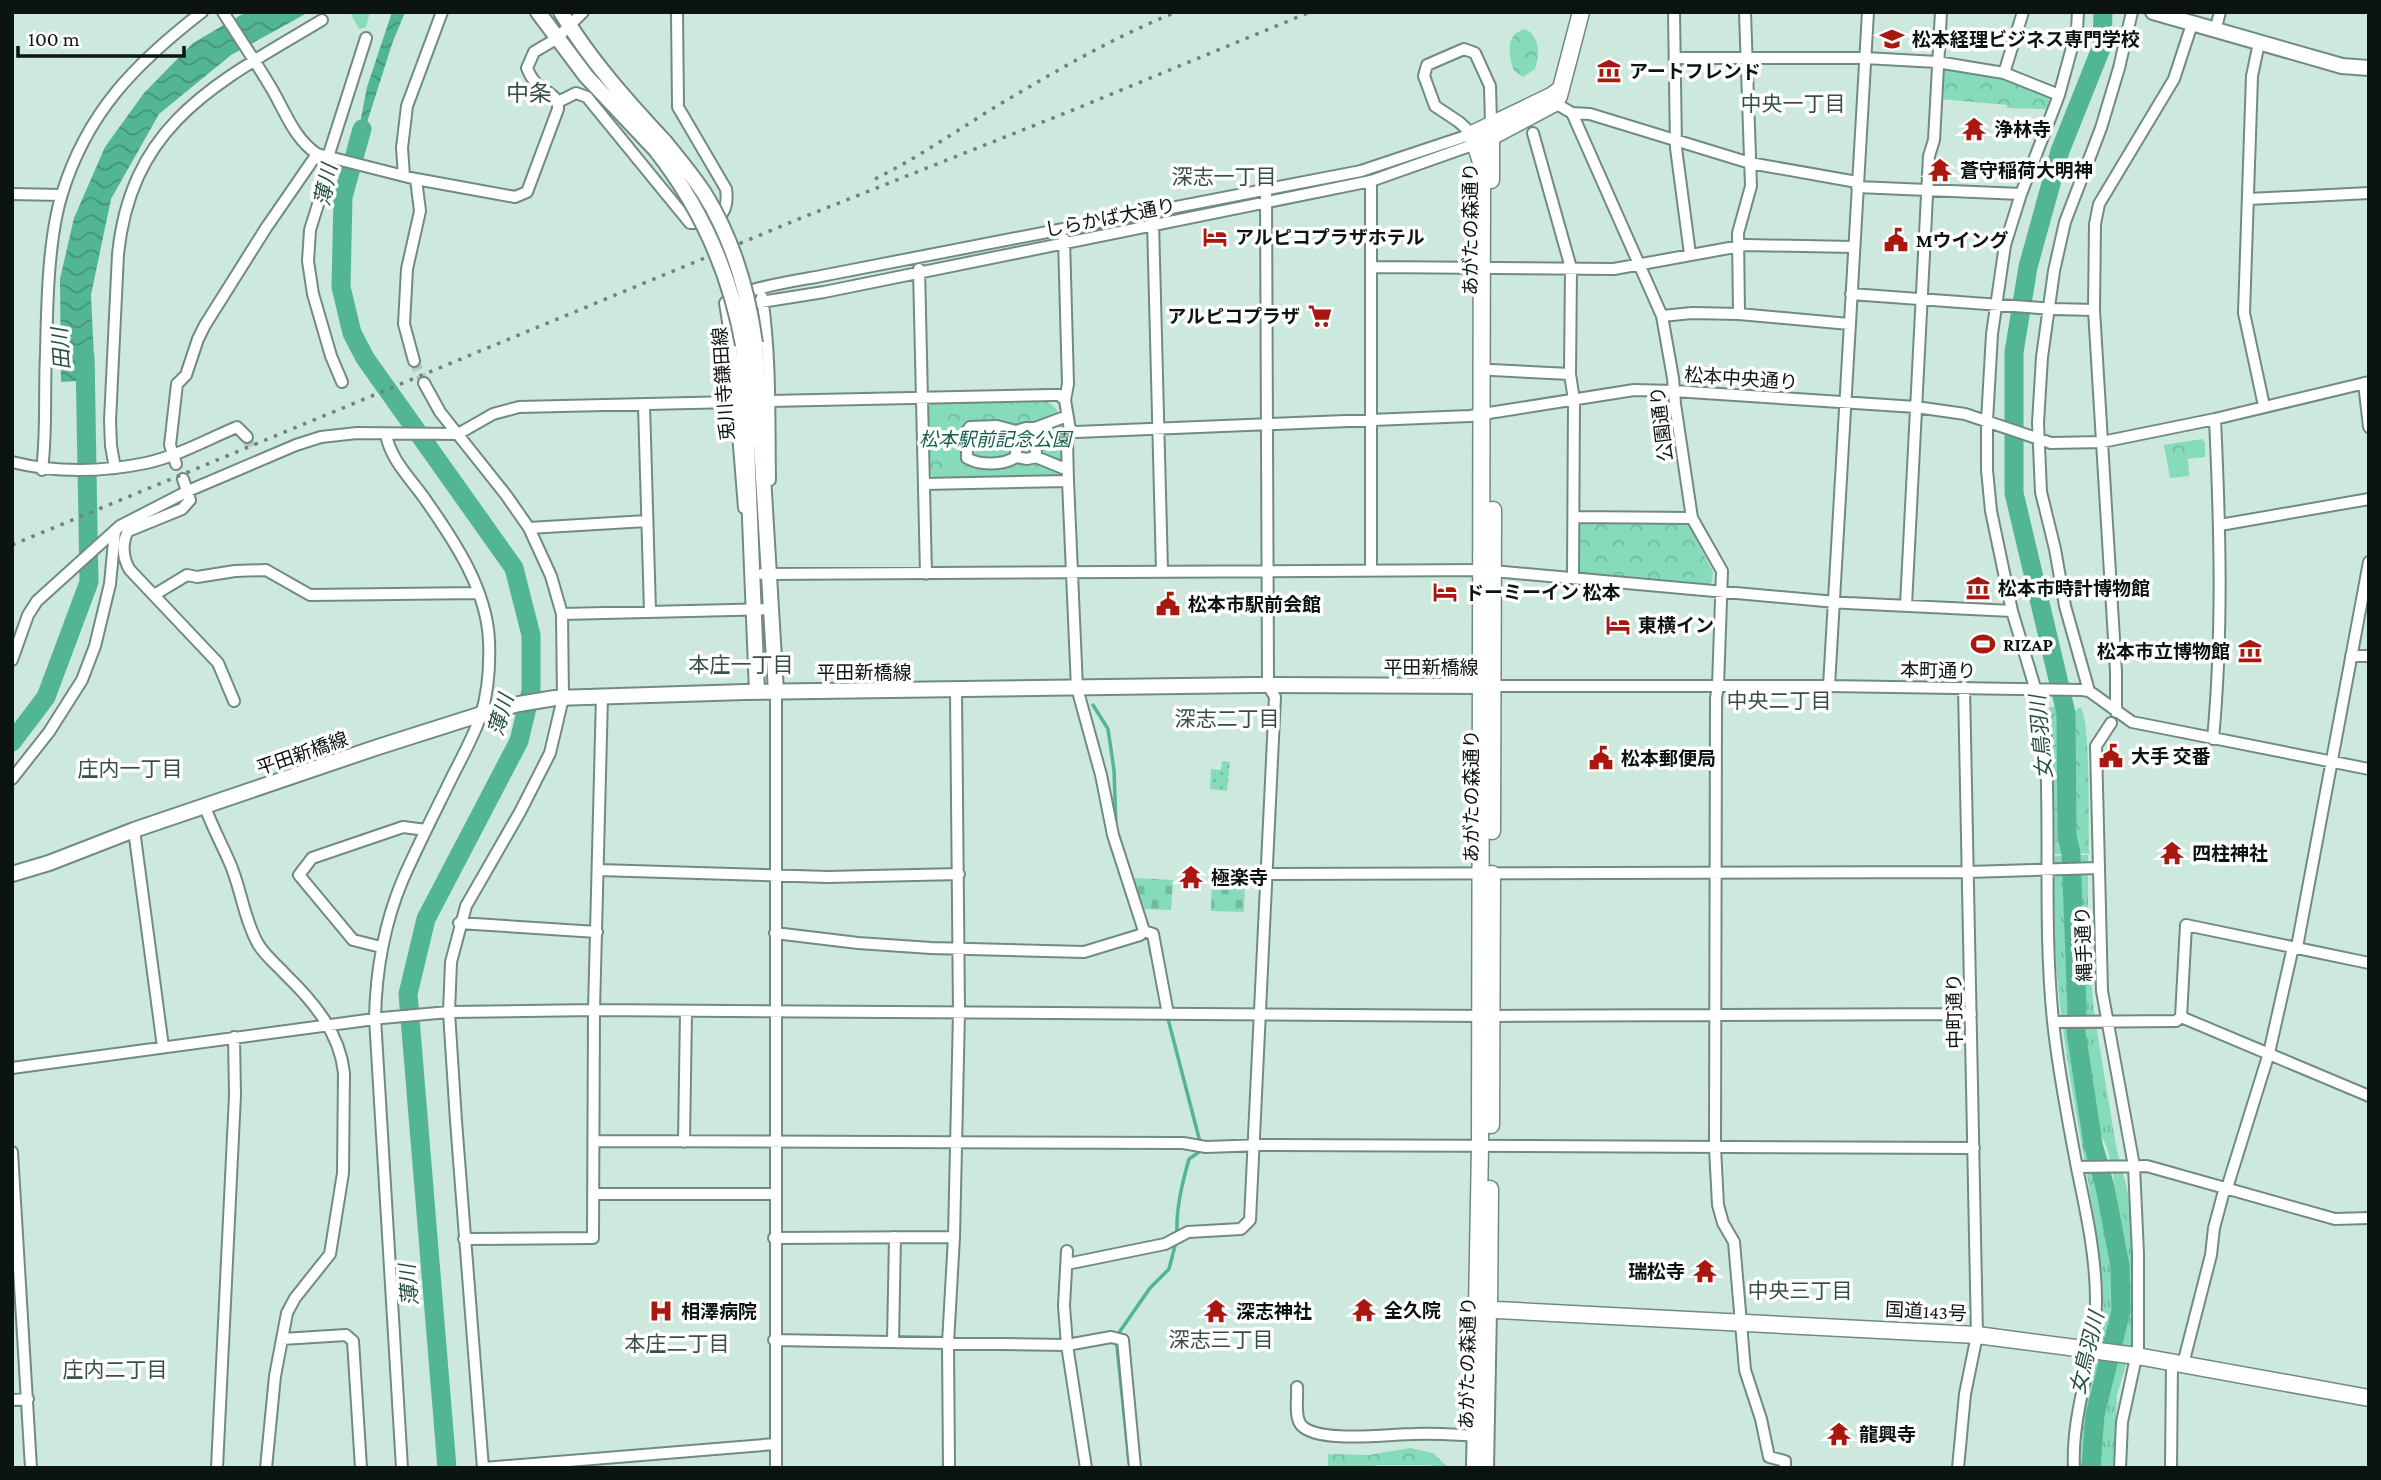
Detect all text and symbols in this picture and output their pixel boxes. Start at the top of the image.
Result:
scale bar [18,14,184,58]
school or university icon: 松本経理ビジネス専門学校 [1878,25,1906,53]
text: 100 m [28,27,80,51]
place label: 松本経理ビジネス専門学校 [1912,29,2140,50]
museum icon: アートフレンド [1595,57,1623,85]
place label: アートフレンド [1629,61,1761,82]
district label: 中条 [506,80,552,106]
district label: 中央一丁目 [1741,92,1846,116]
temple icon: 浄林寺 [1960,115,1988,143]
place label: 浄林寺 [1994,119,2051,140]
temple icon: 蒼守稲荷大明神 [1926,156,1954,184]
water label: 薄川 [310,160,342,208]
place label: 蒼守稲荷大明神 [1960,160,2093,181]
street label: あがたの森通り [1460,162,1481,296]
district label: 深志一丁目 [1172,165,1277,189]
street label: しらかば大通り [1043,194,1177,240]
hotel icon: アルピコプラザホテル [1201,223,1229,251]
public building icon: Mウイング [1882,226,1910,254]
place label: アルピコプラザホテル [1235,227,1425,248]
place label: Mウイング [1916,230,2009,251]
supermarket icon: アルピコプラザ [1306,302,1334,330]
place label: アルピコプラザ [1167,306,1300,327]
water label: 田川 [47,325,74,371]
street label: 兎川寺鎌田線 [709,326,738,442]
street label: 松本中央通り [1683,364,1799,393]
street label: 公園通り [1646,385,1677,463]
park label: 松本駅前記念公園 [919,429,1074,450]
museum icon: 松本市時計博物館 [1964,574,1992,602]
hotel icon: ドーミーイン 松本 [1431,578,1459,606]
place label: 松本市時計博物館 [1998,578,2150,599]
place label: ドーミーイン 松本 [1465,582,1621,603]
public building icon: 松本市駅前会館 [1154,590,1182,618]
place label: 松本市駅前会館 [1188,594,1321,615]
hotel icon: 東横イン [1604,611,1632,639]
place label: 東横イン [1638,615,1714,636]
sports icon: RIZAP [1969,630,1997,658]
place label: RIZAP [2003,634,2053,655]
museum icon: 松本市立博物館 [2236,637,2264,665]
place label: 松本市立博物館 [2097,641,2230,662]
district label: 本庄一丁目 [689,653,794,677]
street label: 平田新橋線 [1383,657,1479,678]
street label: 本町通り [1900,659,1976,682]
street label: 平田新橋線 [816,662,912,683]
district label: 中央二丁目 [1727,689,1832,713]
water label: 薄川 [484,690,519,738]
water label: 女鳥羽川 [2025,692,2057,780]
district label: 深志二丁目 [1175,707,1280,731]
street label: 平田新橋線 [254,728,351,779]
street label: あがたの森通り [1461,729,1482,863]
public building icon: 大手 交番 [2097,742,2125,770]
public building icon: 松本郵便局 [1587,744,1615,772]
place label: 大手 交番 [2131,746,2211,767]
place label: 松本郵便局 [1621,748,1716,769]
district label: 庄内一丁目 [78,757,183,781]
temple icon: 四柱神社 [2158,839,2186,867]
place label: 四柱神社 [2192,843,2268,864]
temple icon: 極楽寺 [1177,863,1205,891]
place label: 極楽寺 [1211,867,1268,888]
street label: 縄手通り [2072,906,2095,982]
street label: 中町通り [1943,973,1966,1049]
temple icon: 瑞松寺 [1691,1257,1719,1285]
water label: 薄川 [395,1261,423,1307]
place label: 瑞松寺 [1628,1261,1685,1282]
district label: 中央三丁目 [1748,1279,1853,1303]
temple icon: 全久院 [1350,1296,1378,1324]
street label: あがたの森通り [1456,1296,1479,1430]
hospital icon: 相澤病院 [647,1297,675,1325]
temple icon: 深志神社 [1202,1297,1230,1325]
street label: 国道143号 [1885,1299,1967,1324]
place label: 全久院 [1384,1300,1441,1321]
place label: 相澤病院 [681,1301,757,1322]
place label: 深志神社 [1236,1301,1312,1322]
water label: 女鳥羽川 [2065,1307,2109,1397]
district label: 深志三丁目 [1169,1328,1274,1352]
district label: 本庄二丁目 [625,1332,730,1356]
district label: 庄内二丁目 [63,1358,168,1382]
temple icon: 龍興寺 [1825,1420,1853,1448]
place label: 龍興寺 [1859,1424,1916,1445]

